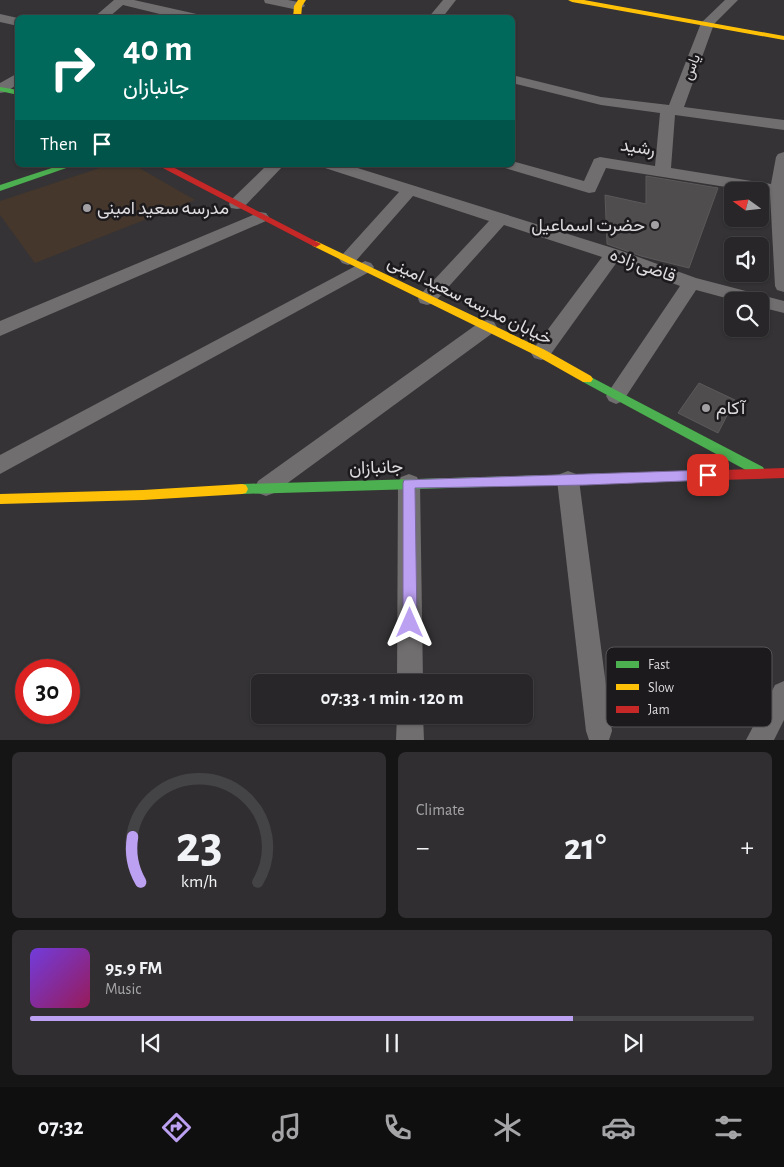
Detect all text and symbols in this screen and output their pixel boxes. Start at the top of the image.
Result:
text: 40 m [123,32,192,67]
icon: right [40,35,105,100]
street label: یاس [680,52,705,83]
text: جانبازان [123,76,189,98]
icon: arrive [88,130,116,158]
text: Then [40,135,78,154]
street label: رشید [619,136,657,161]
north arrow [724,182,769,228]
map controls [724,182,769,337]
place label: مدرسه سعید امینی [97,200,229,219]
marker: مدرسه سعید امینی [81,202,93,214]
place label: حضرت اسماعیل [531,217,645,236]
marker: حضرت اسماعیل [649,219,661,231]
button: sound [724,237,769,282]
street label: قاضی زاده [607,246,678,287]
street label: خیابان مدرسه سعید امینی [384,253,555,349]
button: search [724,292,769,337]
place label: آکام [716,399,747,420]
marker: آکام [700,402,712,414]
pin [687,454,729,496]
street label: جانبازان [349,458,403,479]
icon: arrive [694,461,722,489]
position arrow [383,596,435,648]
legend [606,647,772,727]
text: Fast [648,658,670,672]
speed limit sign: 30 [15,659,80,724]
text: Slow [648,681,675,695]
text: 07:33 · 1 min · 120 m [321,689,463,708]
text: Jam [648,703,670,717]
text: Climate [416,802,465,818]
text: 23 [176,819,222,871]
text: 21° [564,829,606,867]
text: − [416,834,429,862]
text: + [741,834,754,862]
text: km/h [181,873,217,891]
text: 95.9 FM [105,959,162,978]
text: Music [105,981,141,997]
icon: previous [137,1029,165,1057]
icon: pause [378,1029,406,1057]
icon: next [619,1029,647,1057]
icon: directions [159,1110,194,1145]
icon: music [269,1110,304,1145]
icon: phone [380,1110,415,1145]
icon: climate [490,1110,525,1145]
icon: car [601,1110,636,1145]
icon: filters [711,1110,746,1145]
text: 07:32 [38,1116,84,1138]

